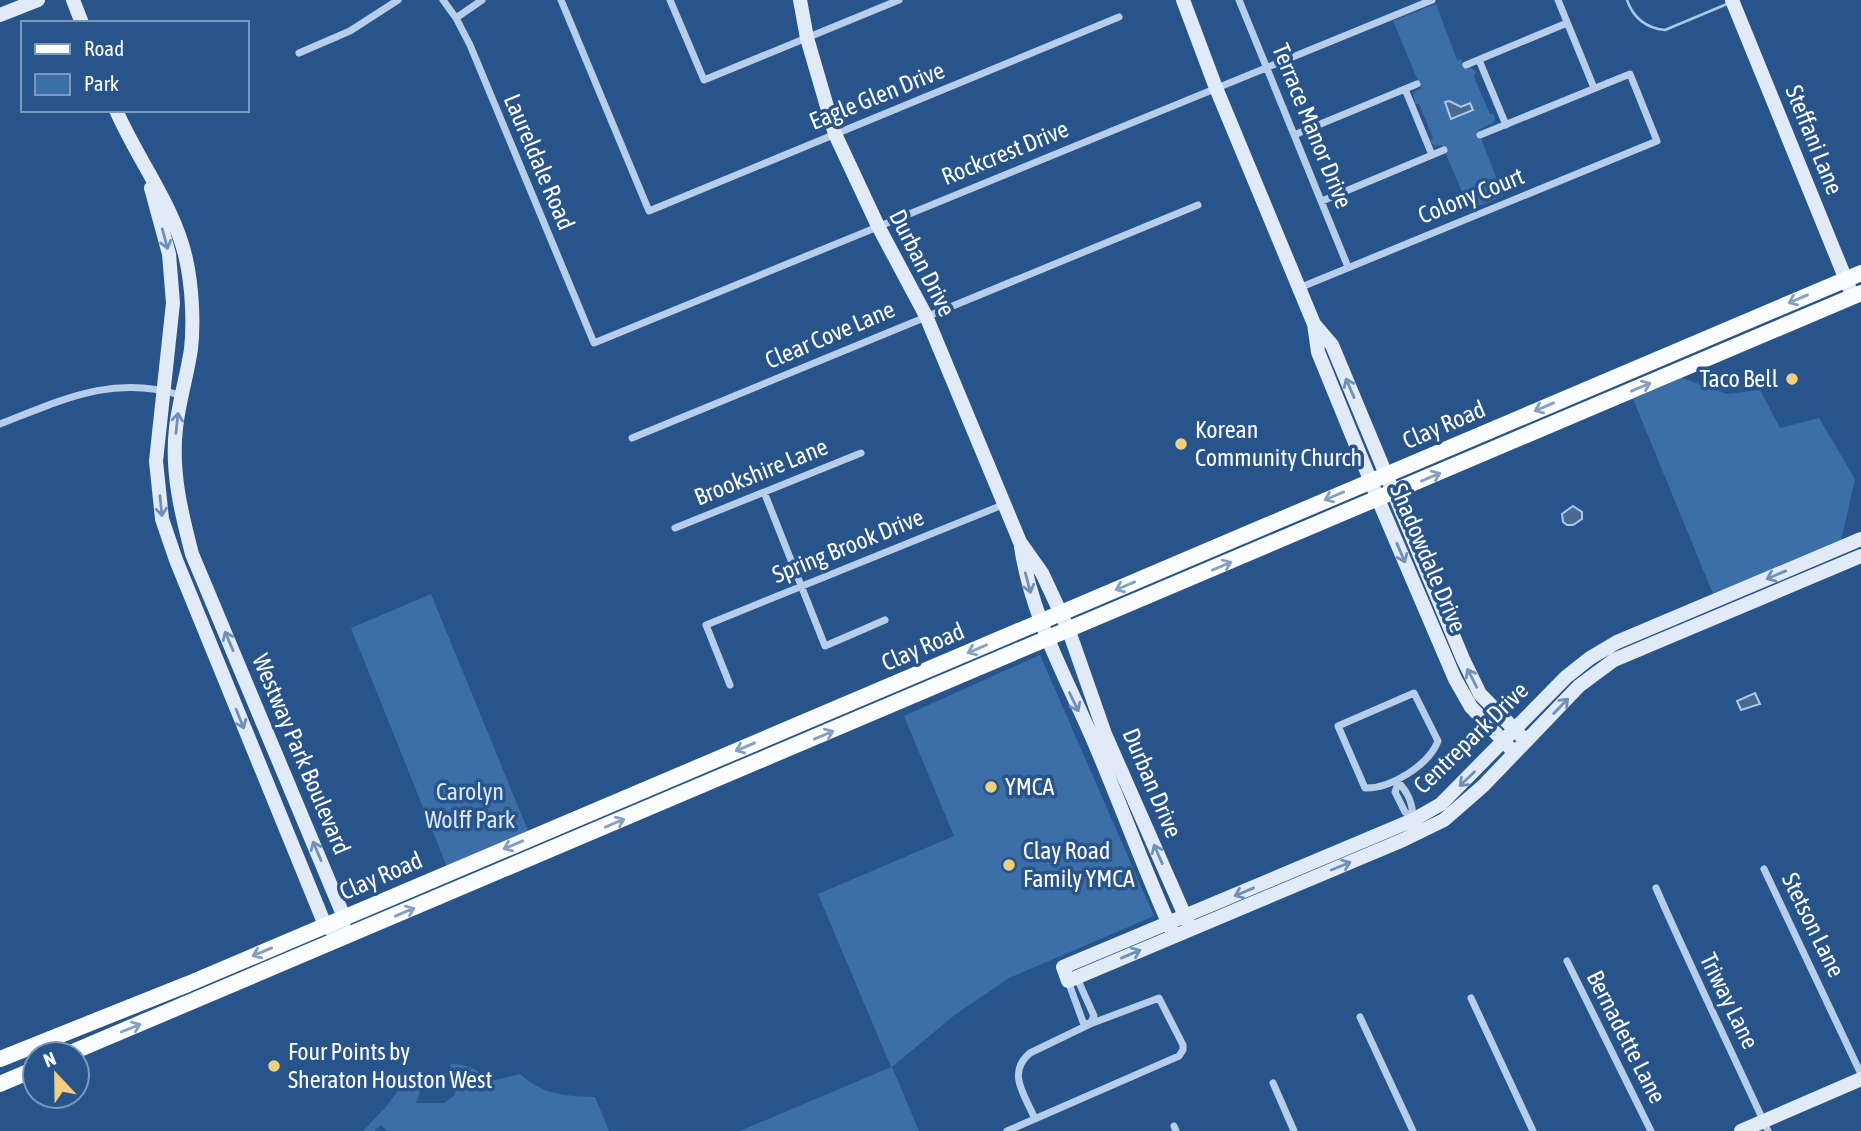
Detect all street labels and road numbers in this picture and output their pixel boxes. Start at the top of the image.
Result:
street label: Terrace Manor Drive [1267,40,1358,212]
street label: Eagle Glen Drive [805,56,948,135]
street label: Steffani Lane [1780,81,1849,198]
street label: Laureldale Road [499,90,580,234]
street label: Rockcrest Drive [937,115,1072,190]
street label: Colony Court [1414,162,1528,229]
street label: Durban Drive [884,205,961,321]
street label: Clear Cove Lane [761,295,899,374]
street label: Clay Road [1398,395,1489,454]
street label: Brookshire Lane [690,433,831,511]
street label: Shadowdale Drive [1385,479,1472,636]
street label: Spring Brook Drive [768,503,927,588]
street label: Clay Road [877,617,968,676]
street label: Westway Park Boulevard [247,650,356,858]
street label: Centrepark Drive [1408,676,1533,799]
street label: Durban Drive [1117,724,1188,842]
street label: Clay Road [335,846,426,905]
street label: Stetson Lane [1777,868,1850,981]
street label: Triway Lane [1695,949,1764,1053]
street label: Bernadette Lane [1581,966,1671,1108]

